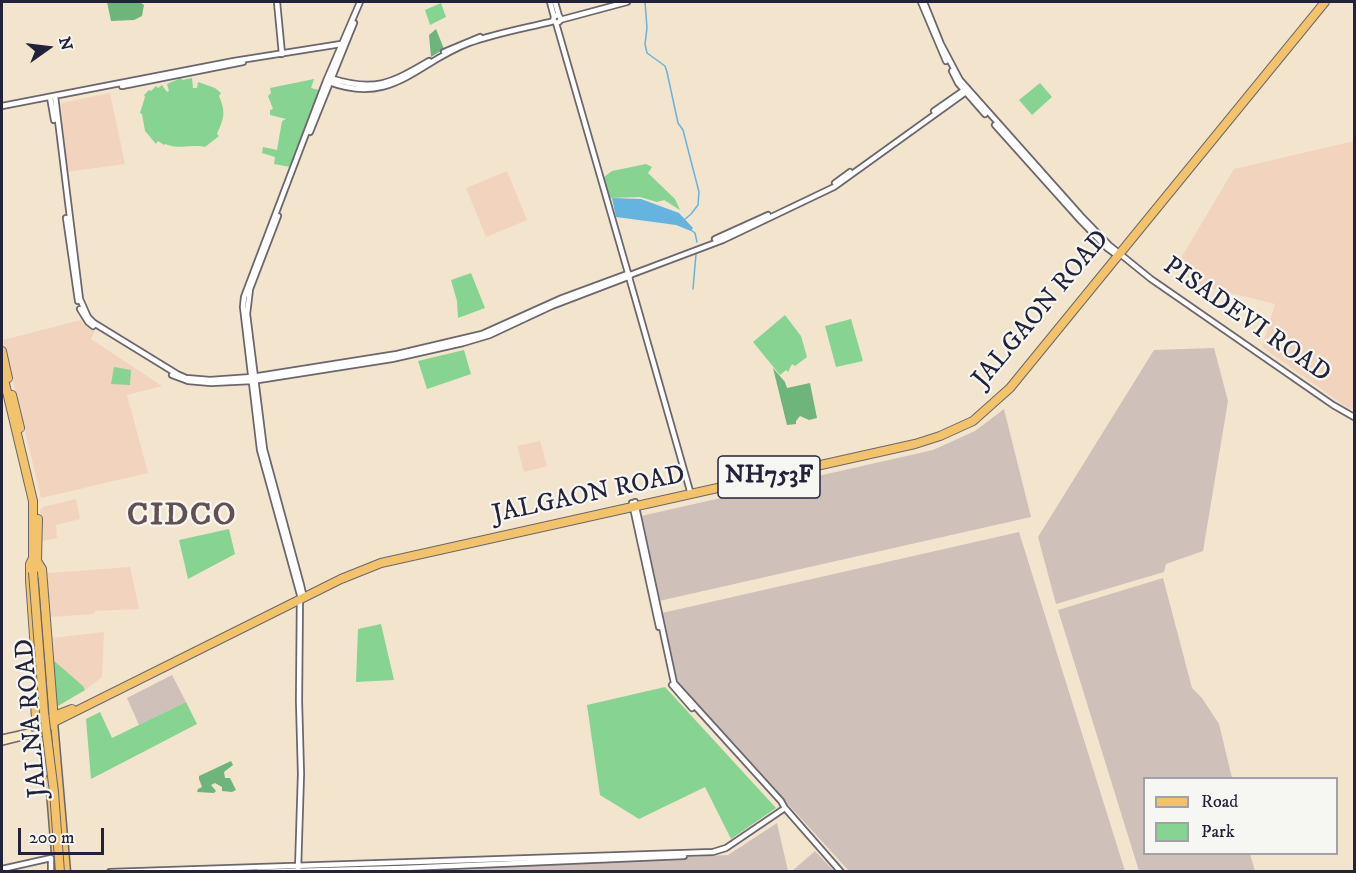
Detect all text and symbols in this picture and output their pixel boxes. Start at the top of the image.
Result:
north arrow [18,18,78,78]
text: N [54,35,77,52]
street label: JALGAON ROAD [967,225,1117,395]
street label: PISADEVI ROAD [1156,252,1336,390]
road number: NH753F [718,456,820,498]
street label: JALGAON ROAD [490,460,688,532]
district label: CIDCO [127,498,237,536]
street label: JALNA ROAD [11,637,55,799]
legend [1143,777,1338,855]
text: Road [1201,791,1238,813]
scale bar [21,816,106,854]
text: Park [1201,821,1235,843]
text: 200 m [29,827,75,849]

